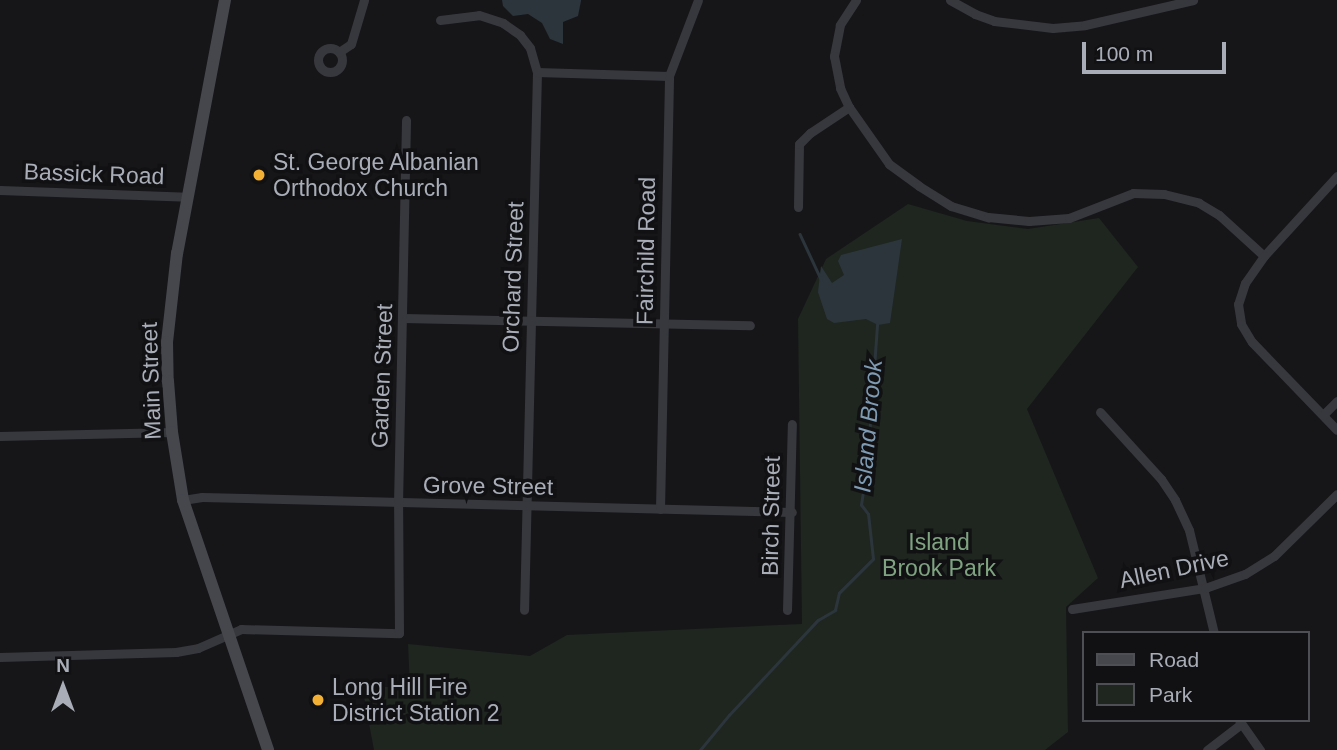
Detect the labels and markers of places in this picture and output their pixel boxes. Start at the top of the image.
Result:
place label: St. George Albanian Orthodox Church [273,148,480,202]
marker: St. George Albanian Orthodox Church [251,167,267,183]
place label: Long Hill Fire District Station 2 [332,673,499,727]
marker: Long Hill Fire District Station 2 [310,692,326,708]

